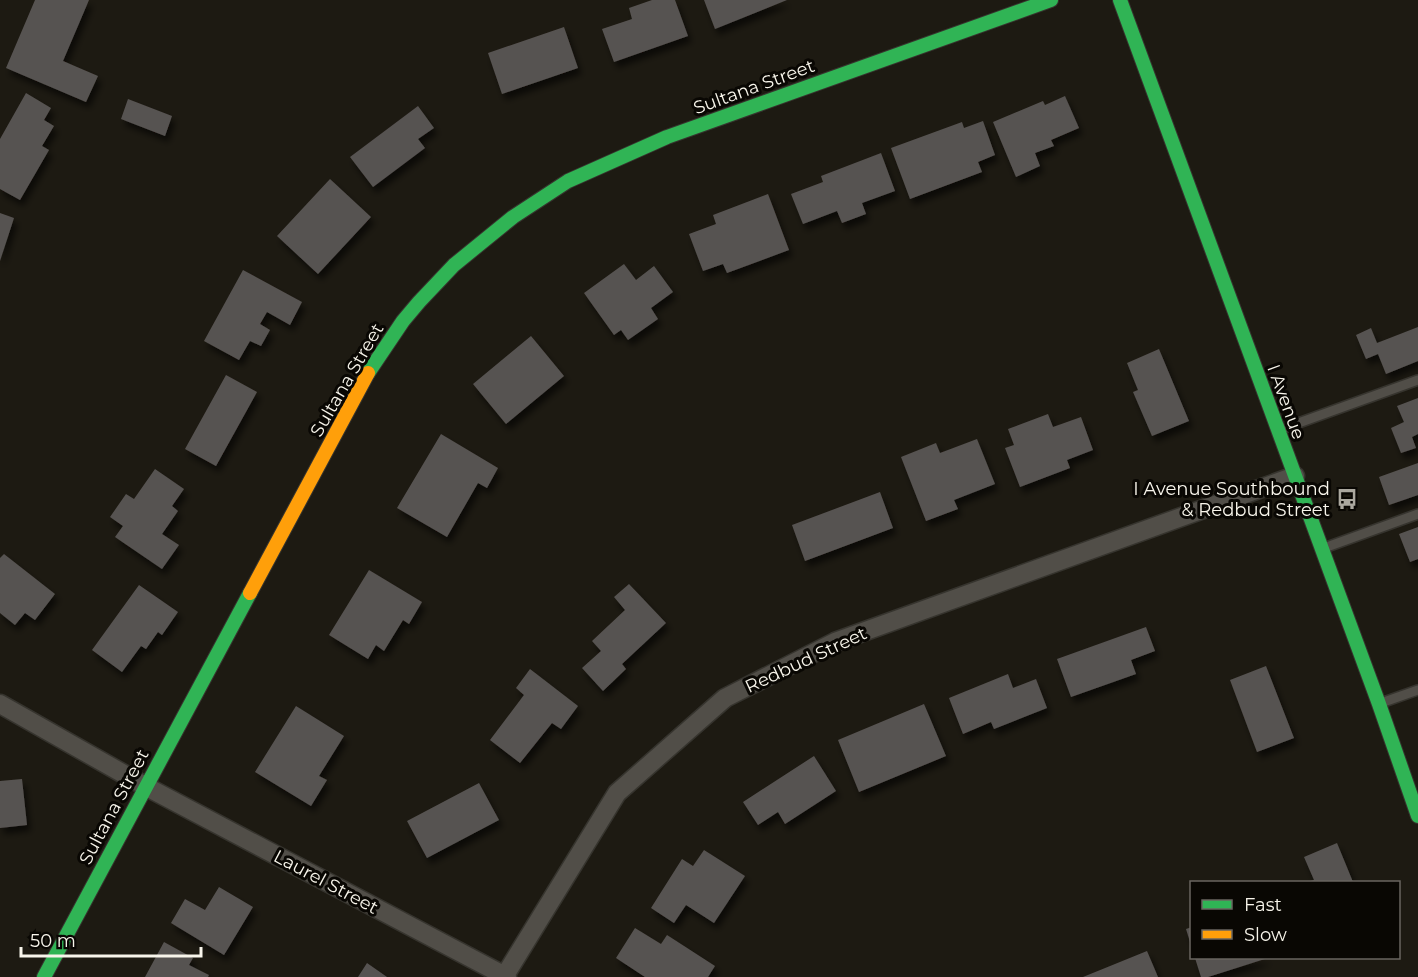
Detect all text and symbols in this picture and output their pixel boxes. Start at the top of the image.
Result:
street label: Sultana Street [690,55,818,119]
street label: Sultana Street [306,319,388,441]
street label: I Avenue [1262,362,1310,443]
place label: I Avenue Southbound & Redbud Street [1133,478,1330,521]
bus stop icon: I Avenue Southbound & Redbud Street [1335,487,1359,511]
street label: Redbud Street [742,622,870,698]
street label: Sultana Street [74,746,154,868]
street label: Laurel Street [270,845,382,919]
legend [1190,881,1400,959]
text: Fast [1244,894,1282,916]
scale bar [21,920,201,958]
text: Slow [1244,924,1287,946]
text: 50 m [30,930,76,952]

